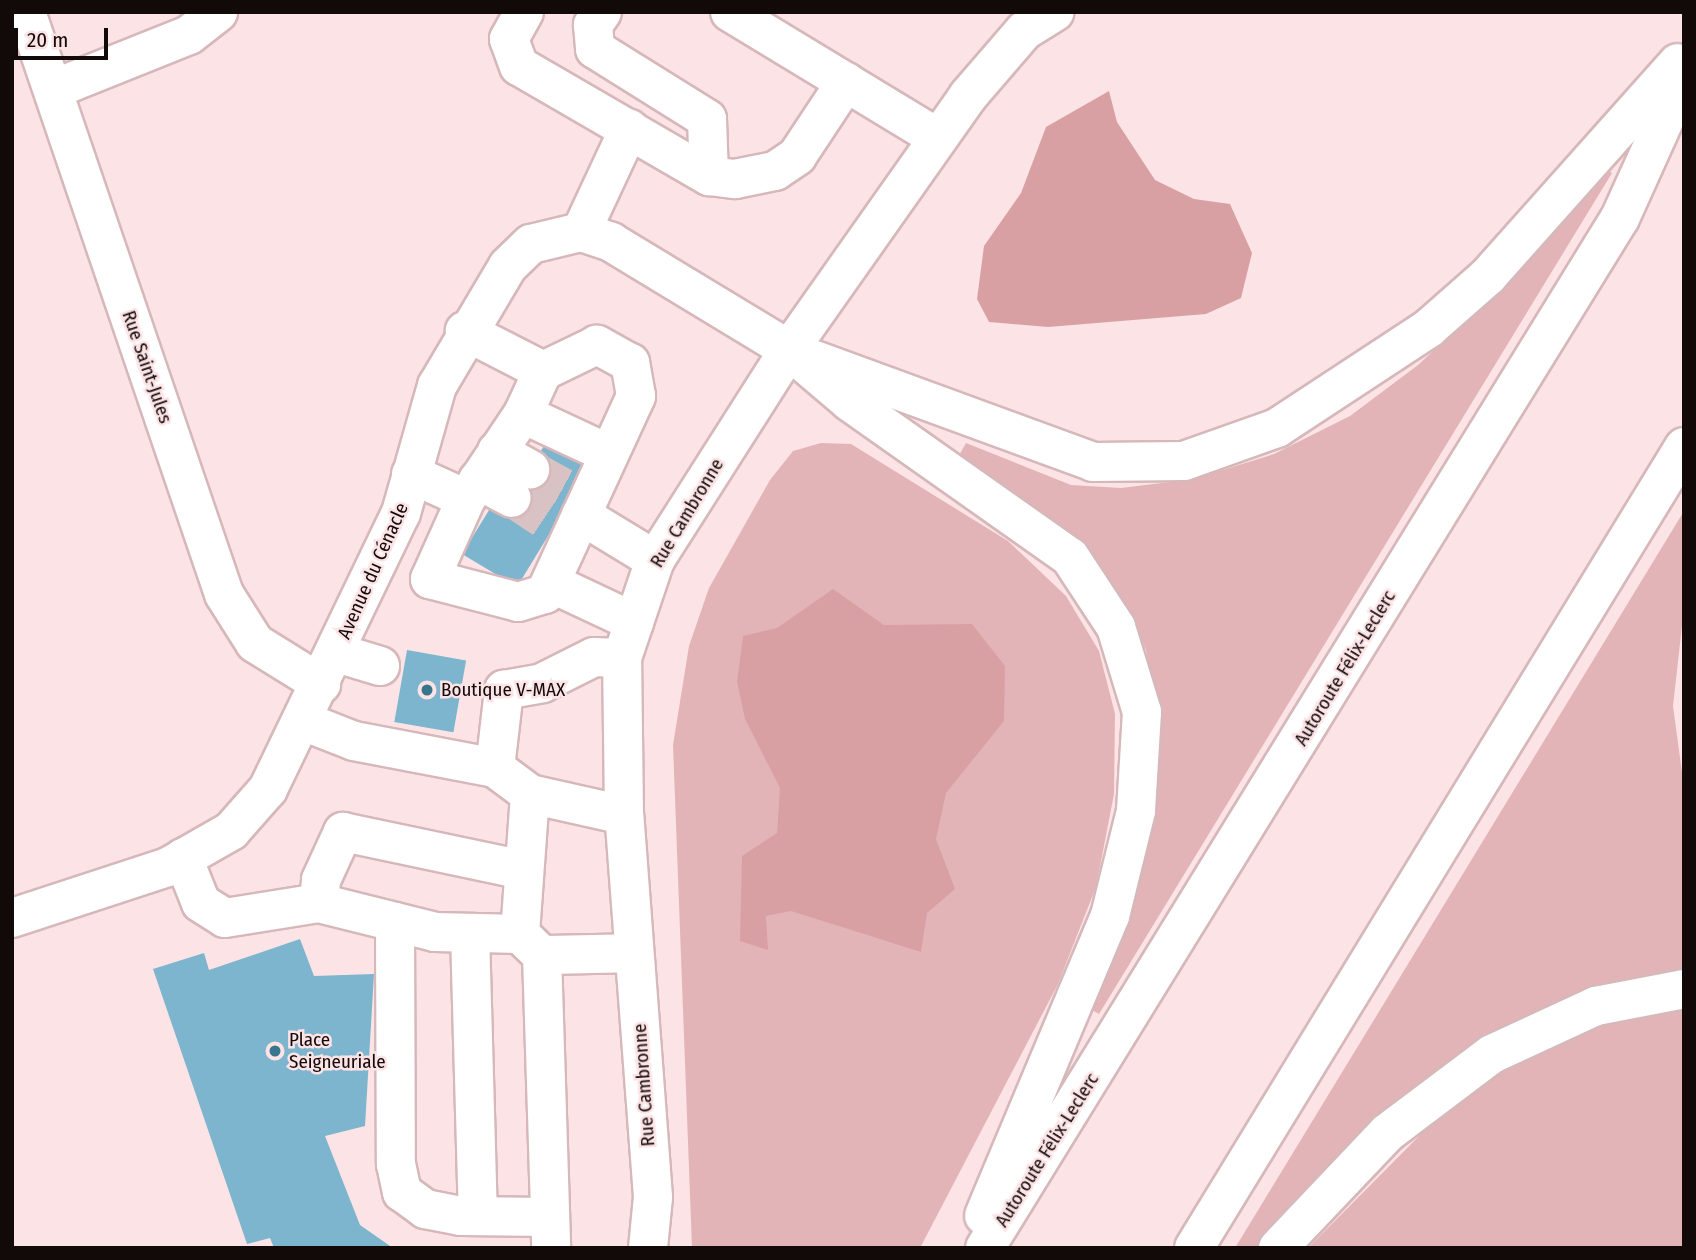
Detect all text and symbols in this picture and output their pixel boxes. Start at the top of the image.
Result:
scale bar [18,14,112,58]
text: 20 m [27,27,68,53]
street label: Rue Saint-Jules [117,308,177,426]
street label: Rue Cambronne [646,454,728,572]
street label: Avenue du Cénacle [333,499,413,643]
street label: Autoroute Félix-Leclerc [1290,586,1400,750]
place label: Boutique V-MAX [441,679,565,701]
marker: Boutique V-MAX [419,682,435,698]
street label: Rue Cambronne [628,1023,660,1147]
place label: Place Seigneuriale [289,1029,386,1073]
marker: Place Seigneuriale [267,1043,283,1059]
street label: Autoroute Félix-Leclerc [990,1069,1104,1231]

